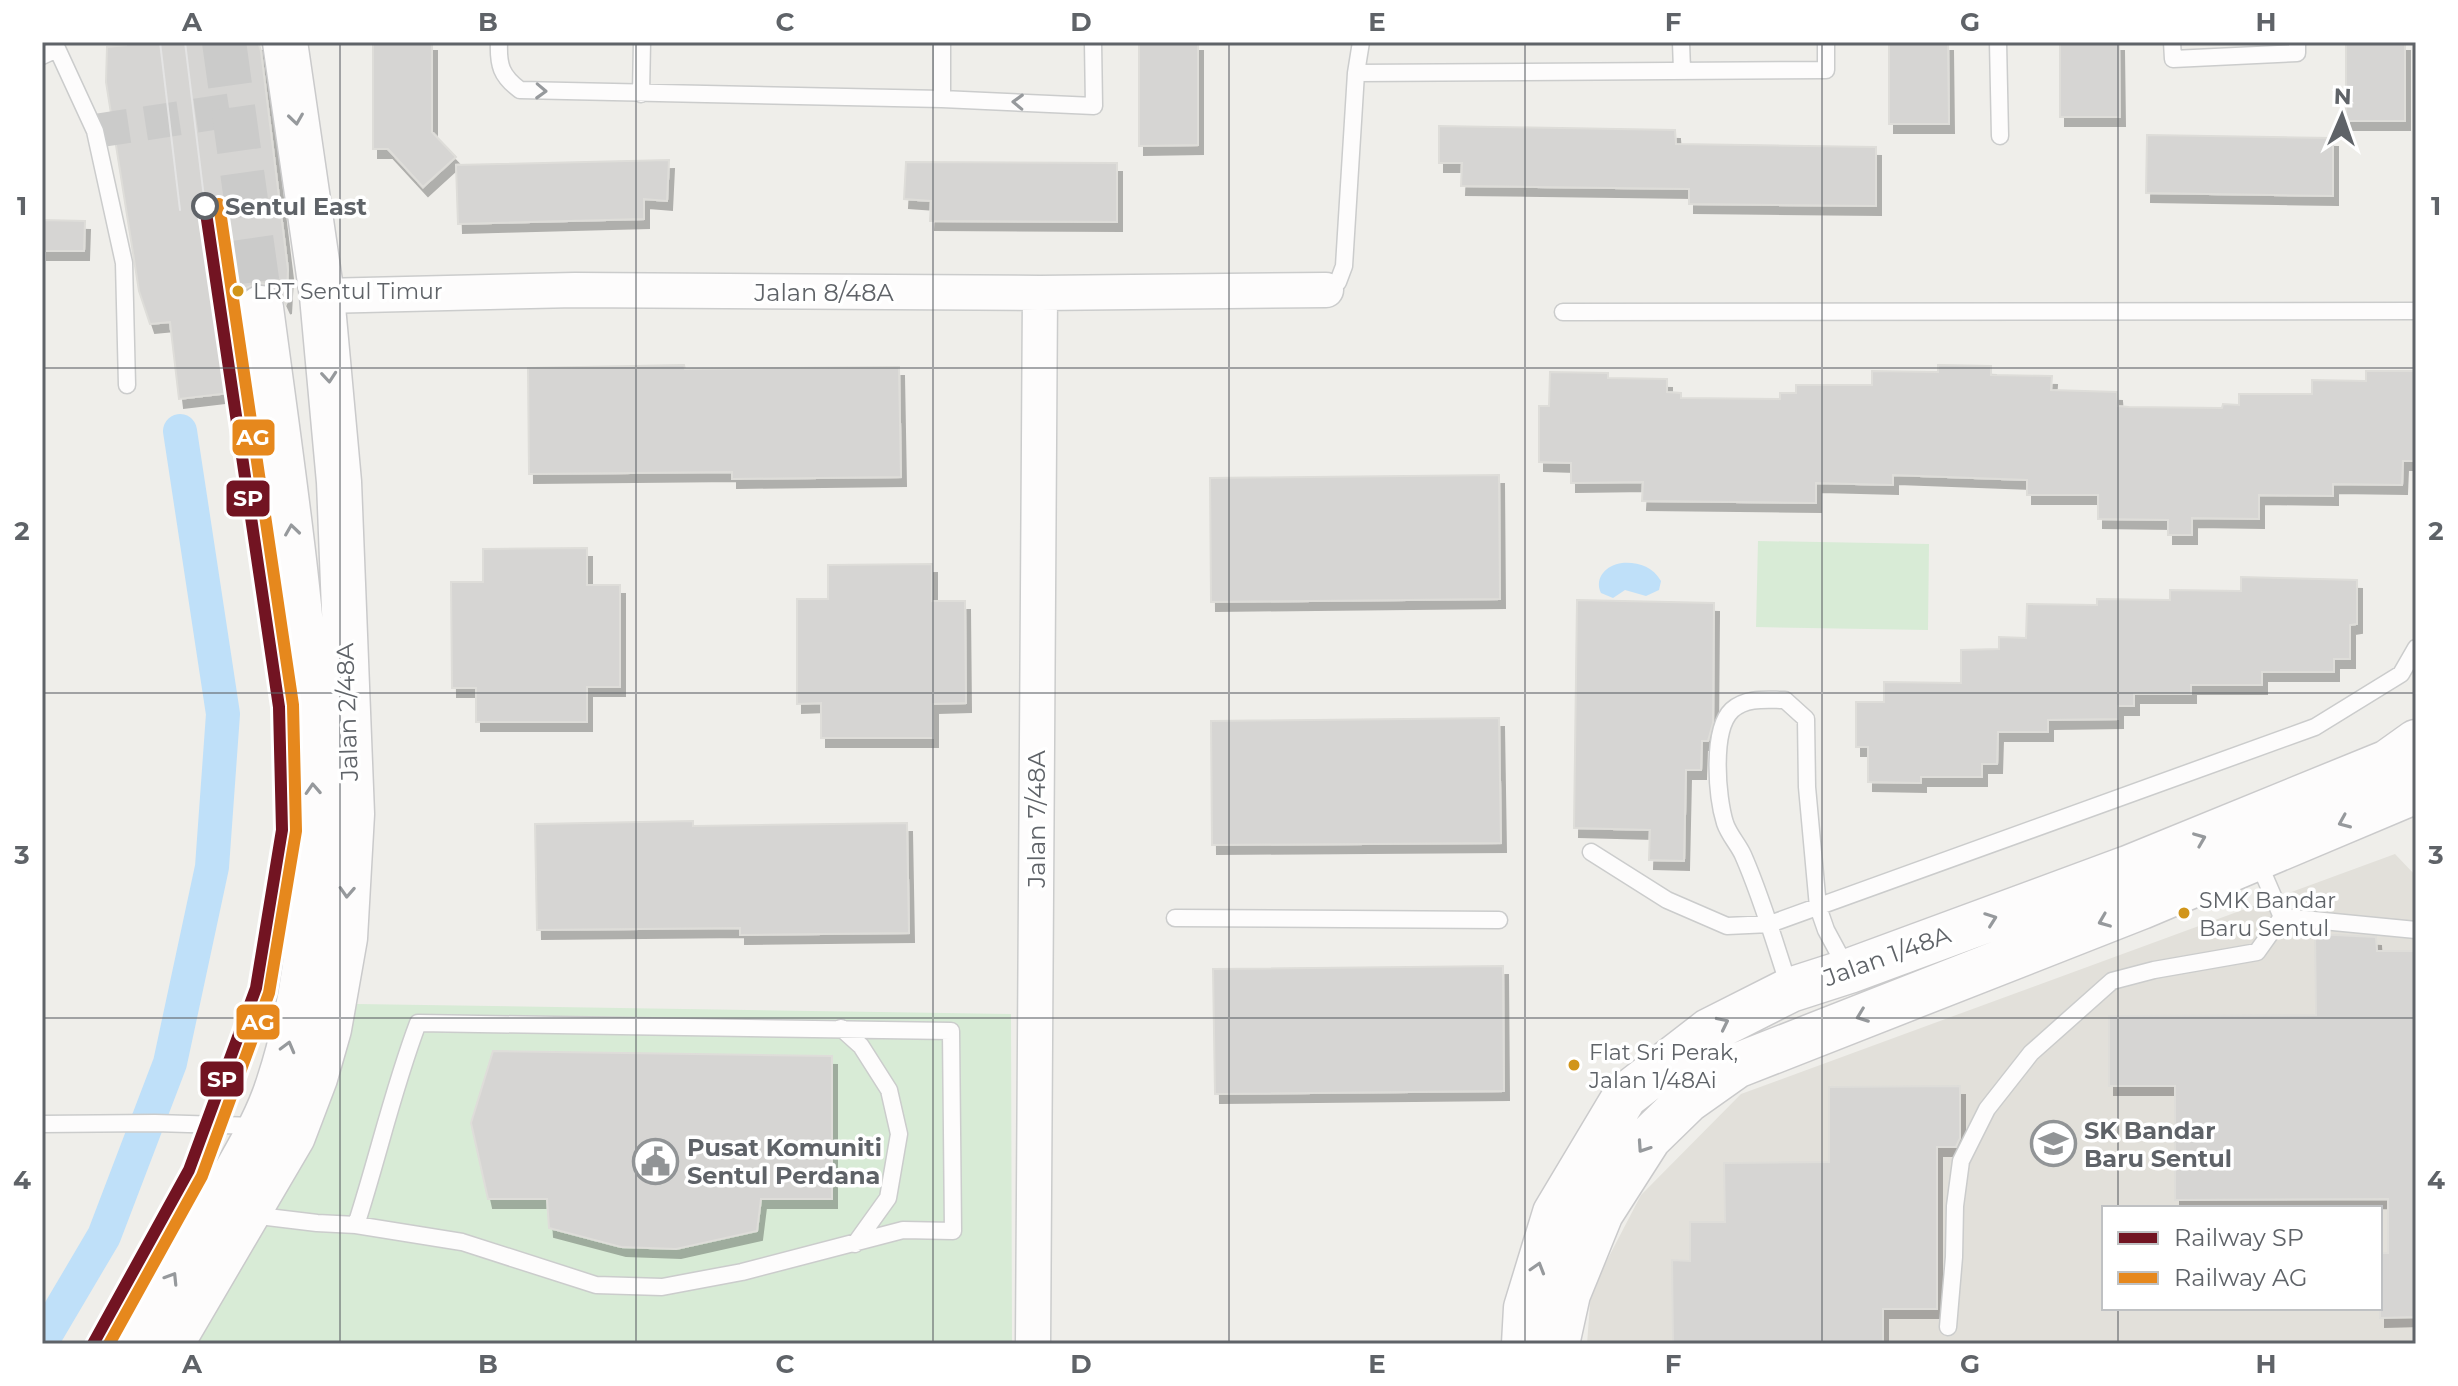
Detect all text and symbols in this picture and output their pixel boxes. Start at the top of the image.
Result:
text: A [181,6,203,38]
text: B [478,6,498,38]
text: C [776,6,795,38]
text: D [1070,6,1092,38]
text: E [1368,6,1386,38]
text: F [1665,6,1681,38]
text: G [1960,6,1980,38]
text: H [2255,6,2277,38]
north arrow [2302,76,2382,156]
one-way arrow [535,82,548,99]
text: N [2333,83,2352,110]
one-way arrow [1011,94,1024,111]
one-way arrow [287,112,304,126]
text: 1 [17,190,27,222]
text: 1 [2431,190,2441,222]
place label: Sentul East [225,192,368,221]
marker: Sentul East [192,193,218,219]
place label: LRT Sentul Timur [253,278,443,305]
street label: Jalan 8/48A [753,278,895,307]
marker: LRT Sentul Timur [230,283,246,299]
one-way arrow [320,371,337,384]
line badge: AG [231,418,276,457]
text: AG [235,424,270,451]
line badge: SP [225,479,271,518]
text: SP [233,485,263,512]
text: 2 [14,515,30,547]
text: 2 [2428,515,2444,547]
one-way arrow [284,523,301,537]
street label: Jalan 2/48A [330,642,364,783]
street label: Jalan 7/48A [1022,750,1051,889]
one-way arrow [304,782,321,795]
one-way arrow [2338,812,2353,828]
one-way arrow [2192,832,2206,848]
text: 3 [13,839,30,871]
text: 3 [2427,839,2444,871]
one-way arrow [339,886,356,899]
place label: SMK Bandar Baru Sentul [2199,887,2336,942]
marker: SMK Bandar Baru Sentul [2176,905,2192,921]
one-way arrow [1983,912,1997,928]
one-way arrow [2098,912,2112,928]
street label: Jalan 1/48A [1819,919,1955,993]
line badge: AG [235,1003,281,1041]
one-way arrow [1856,1007,1870,1023]
text: AG [240,1009,275,1036]
one-way arrow [1715,1018,1730,1033]
place label: Flat Sri Perak, Jalan 1/48Ai [1588,1039,1738,1094]
one-way arrow [279,1041,296,1055]
marker: Flat Sri Perak, Jalan 1/48Ai [1566,1057,1582,1073]
line badge: SP [199,1060,245,1098]
text: SP [207,1066,237,1093]
place label: SK Bandar Baru Sentul [2084,1116,2232,1173]
school or university icon: SK Bandar Baru Sentul [2029,1120,2077,1168]
place label: Pusat Komuniti Sentul Perdana [687,1133,882,1190]
public building icon: Pusat Komuniti Sentul Perdana [632,1137,680,1185]
one-way arrow [1638,1138,1653,1153]
text: 4 [13,1164,31,1196]
text: 4 [2427,1164,2445,1196]
legend [2102,1206,2382,1310]
text: Railway SP [2174,1223,2304,1252]
one-way arrow [1529,1261,1545,1275]
text: Railway AG [2174,1263,2307,1292]
one-way arrow [162,1272,177,1287]
text: A [181,1348,203,1380]
text: B [478,1348,498,1380]
text: C [776,1348,795,1380]
text: D [1070,1348,1092,1380]
text: E [1368,1348,1386,1380]
text: F [1665,1348,1681,1380]
text: G [1960,1348,1980,1380]
text: H [2255,1348,2277,1380]

